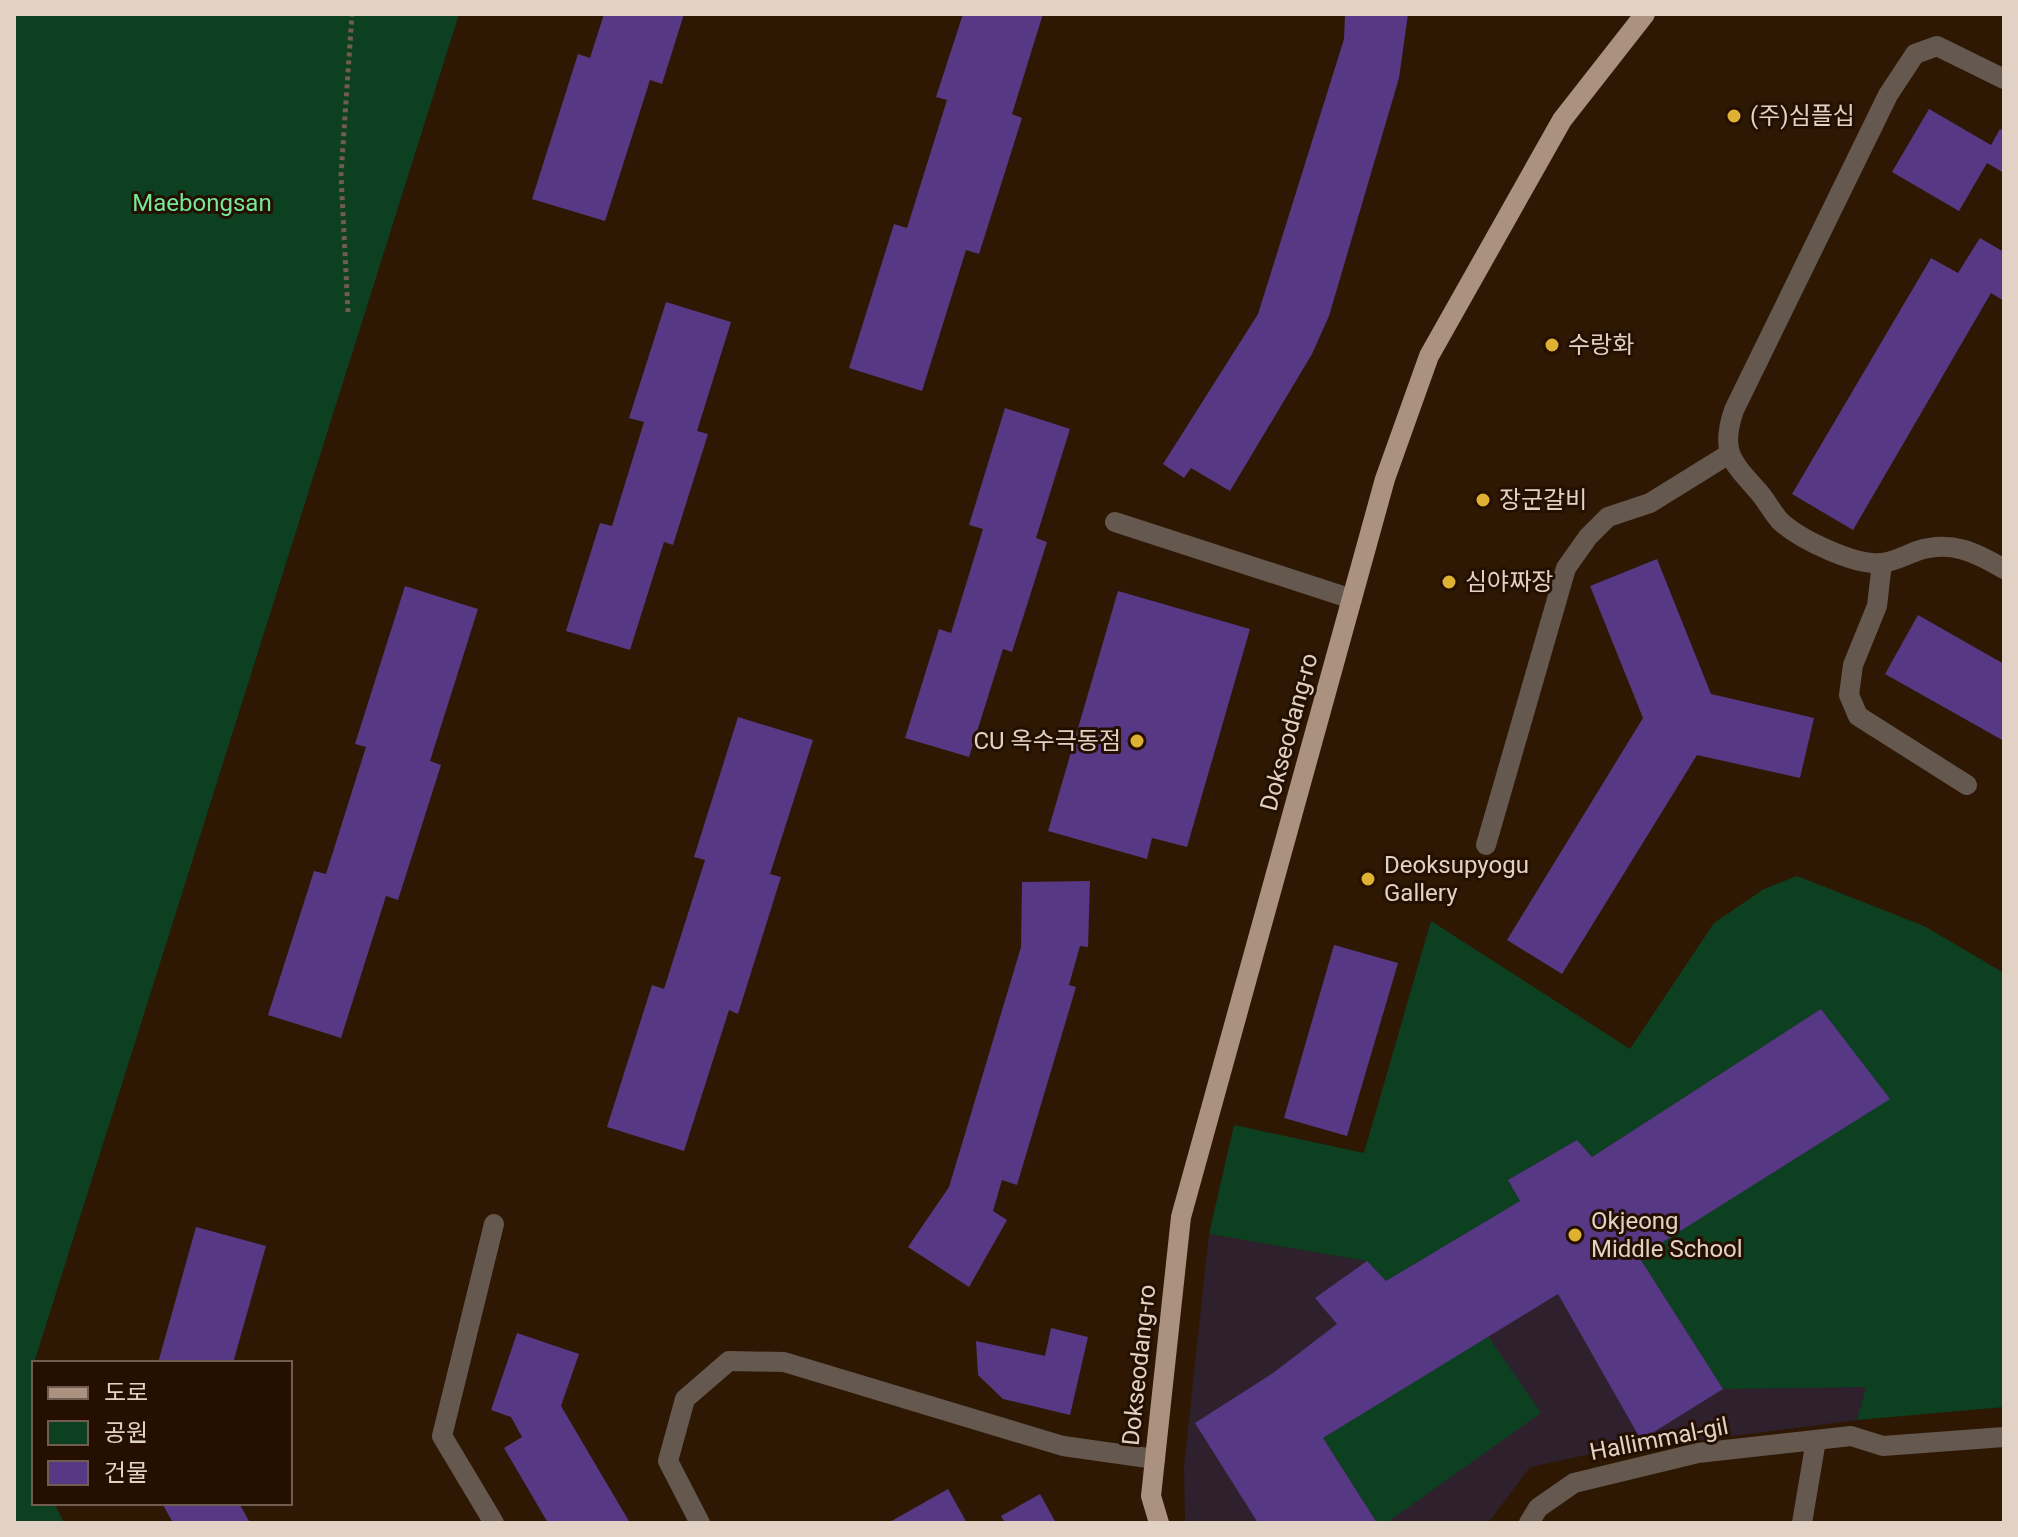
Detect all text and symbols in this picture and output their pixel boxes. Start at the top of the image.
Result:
place label: (주)심플십 [1750,102,1855,130]
marker: (주)심플십 [1725,107,1743,125]
park label: Maebongsan [132,189,272,217]
place label: 수랑화 [1568,331,1634,359]
marker: 수랑화 [1543,336,1561,354]
place label: 장군갈비 [1499,486,1587,514]
marker: 장군갈비 [1474,491,1492,509]
place label: 심야짜장 [1465,568,1553,596]
marker: 심야짜장 [1440,573,1458,591]
street label: Dokseodang-ro [1255,650,1323,814]
place label: CU 옥수극동점 [973,727,1121,755]
marker: CU 옥수극동점 [1128,732,1146,750]
place label: Deoksupyogu Gallery [1384,851,1529,907]
marker: Deoksupyogu Gallery [1359,870,1377,888]
place label: Okjeong Middle School [1591,1207,1743,1263]
marker: Okjeong Middle School [1566,1226,1584,1244]
street label: Dokseodang-ro [1117,1283,1161,1447]
legend [32,1361,292,1505]
text: 도로 [104,1379,148,1407]
street label: Hallimmal-gil [1587,1412,1731,1466]
text: 공원 [104,1419,148,1447]
text: 건물 [104,1459,148,1487]

